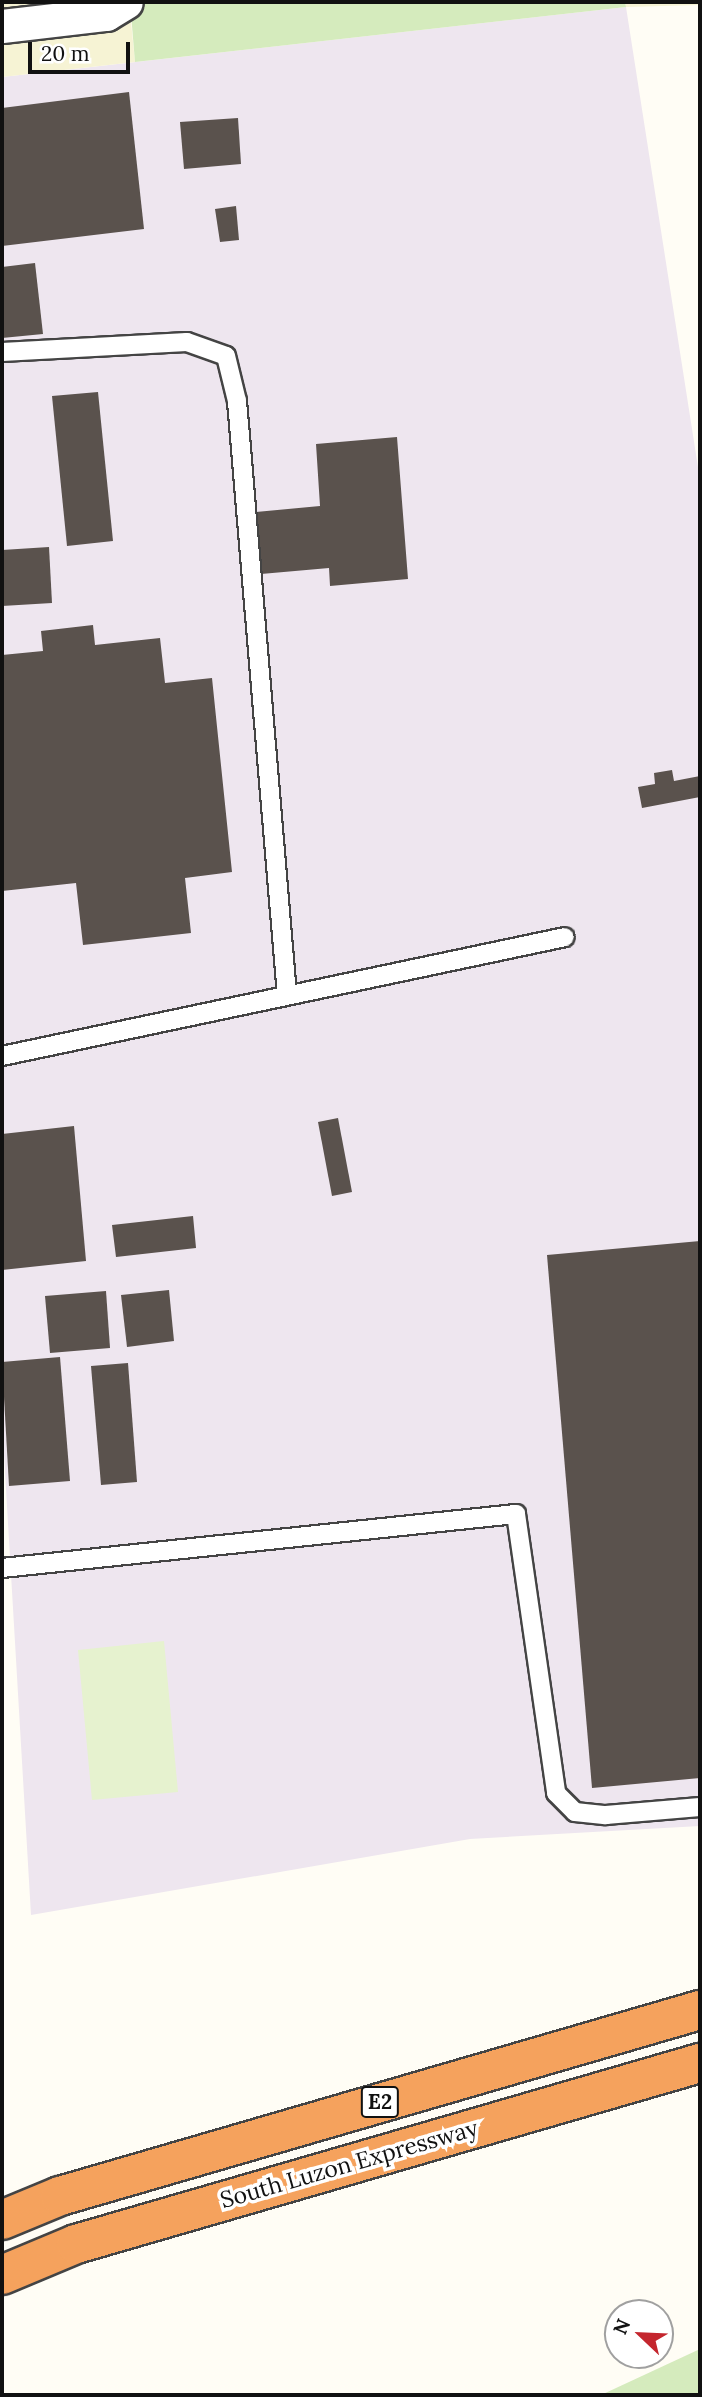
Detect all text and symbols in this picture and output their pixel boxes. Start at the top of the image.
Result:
scale bar [32,28,133,72]
text: 20 m [41,40,90,67]
road number: E2 [361,2084,399,2120]
street label: South Luzon Expressway [217,2114,481,2214]
north arrow [604,2299,674,2369]
text: N [608,2315,635,2338]

